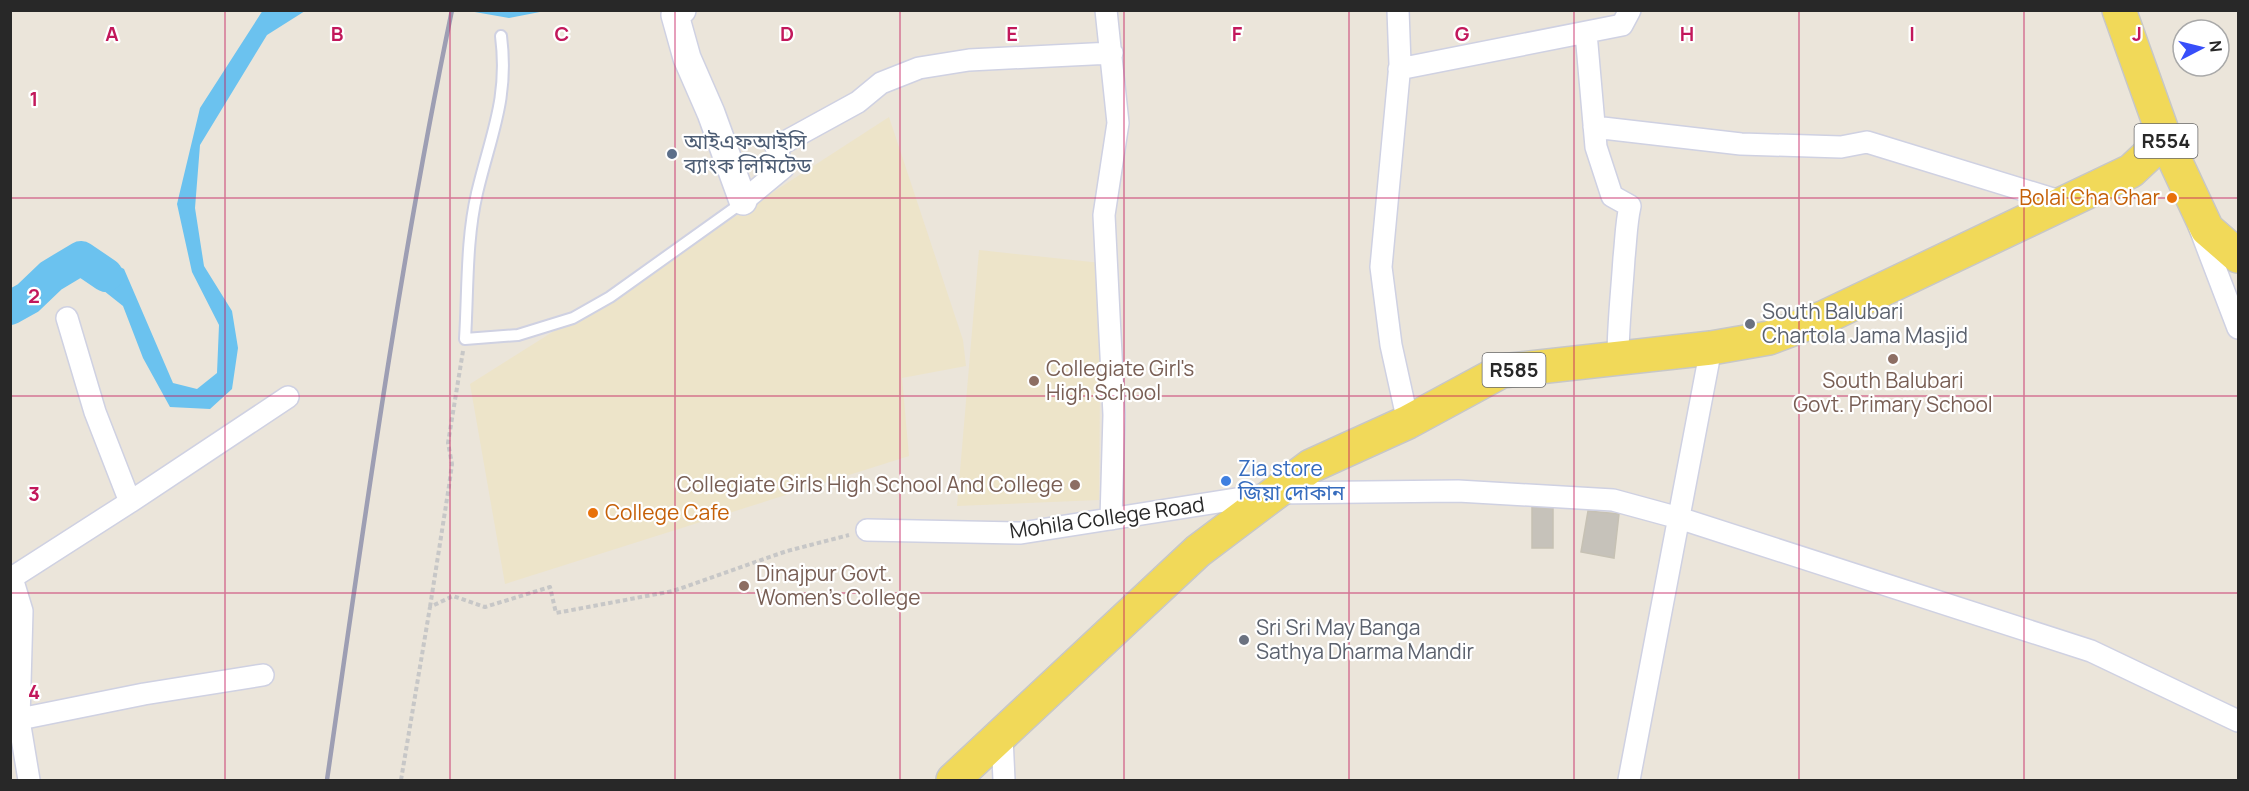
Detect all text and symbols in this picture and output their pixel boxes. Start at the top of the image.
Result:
north arrow [2171,18,2231,78]
text: A [105,20,119,47]
text: B [331,20,344,47]
text: C [555,20,569,47]
text: D [780,20,794,47]
text: E [1006,20,1018,47]
text: F [1232,20,1243,47]
text: G [1455,20,1470,47]
text: H [1680,20,1694,47]
text: I [1909,20,1915,47]
text: J [2132,20,2142,47]
text: N [2204,39,2228,53]
text: 1 [30,85,38,112]
road number: R554 [2134,124,2198,158]
place label: আইএফআইসি ব্যাংক লিমিটেড [683,127,813,179]
marker: আইএফআইসি ব্যাংক লিমিটেড [665,147,679,161]
place label: Bolai Cha Ghar [2019,183,2160,211]
marker: Bolai Cha Ghar [2165,191,2179,205]
text: 2 [28,282,40,309]
place label: South Balubari Chartola Jama Masjid [1762,297,1968,349]
marker: South Balubari Chartola Jama Masjid [1743,317,1757,331]
marker: South Balubari Govt. Primary School [1886,352,1900,366]
road number: R585 [1482,353,1546,387]
place label: Collegiate Girl's High School [1046,354,1194,406]
place label: South Balubari Govt. Primary School [1793,366,1993,418]
marker: Collegiate Girl's High School [1027,374,1041,388]
place label: Zia store জিয়া দোকান [1237,454,1345,506]
place label: Collegiate Girls High School And College [677,470,1063,498]
marker: Zia store জিয়া দোকান [1219,474,1233,488]
marker: Collegiate Girls High School And College [1068,478,1082,492]
text: 3 [28,480,40,507]
street label: Mohila College Road [1008,489,1206,545]
place label: College Cafe [605,498,729,526]
marker: College Cafe [586,506,600,520]
place label: Dinajpur Govt. Women's College [756,559,921,611]
marker: Dinajpur Govt. Women's College [737,579,751,593]
place label: Sri Sri May Banga Sathya Dharma Mandir [1256,613,1475,665]
marker: Sri Sri May Banga Sathya Dharma Mandir [1237,633,1251,647]
text: 4 [28,678,40,705]

